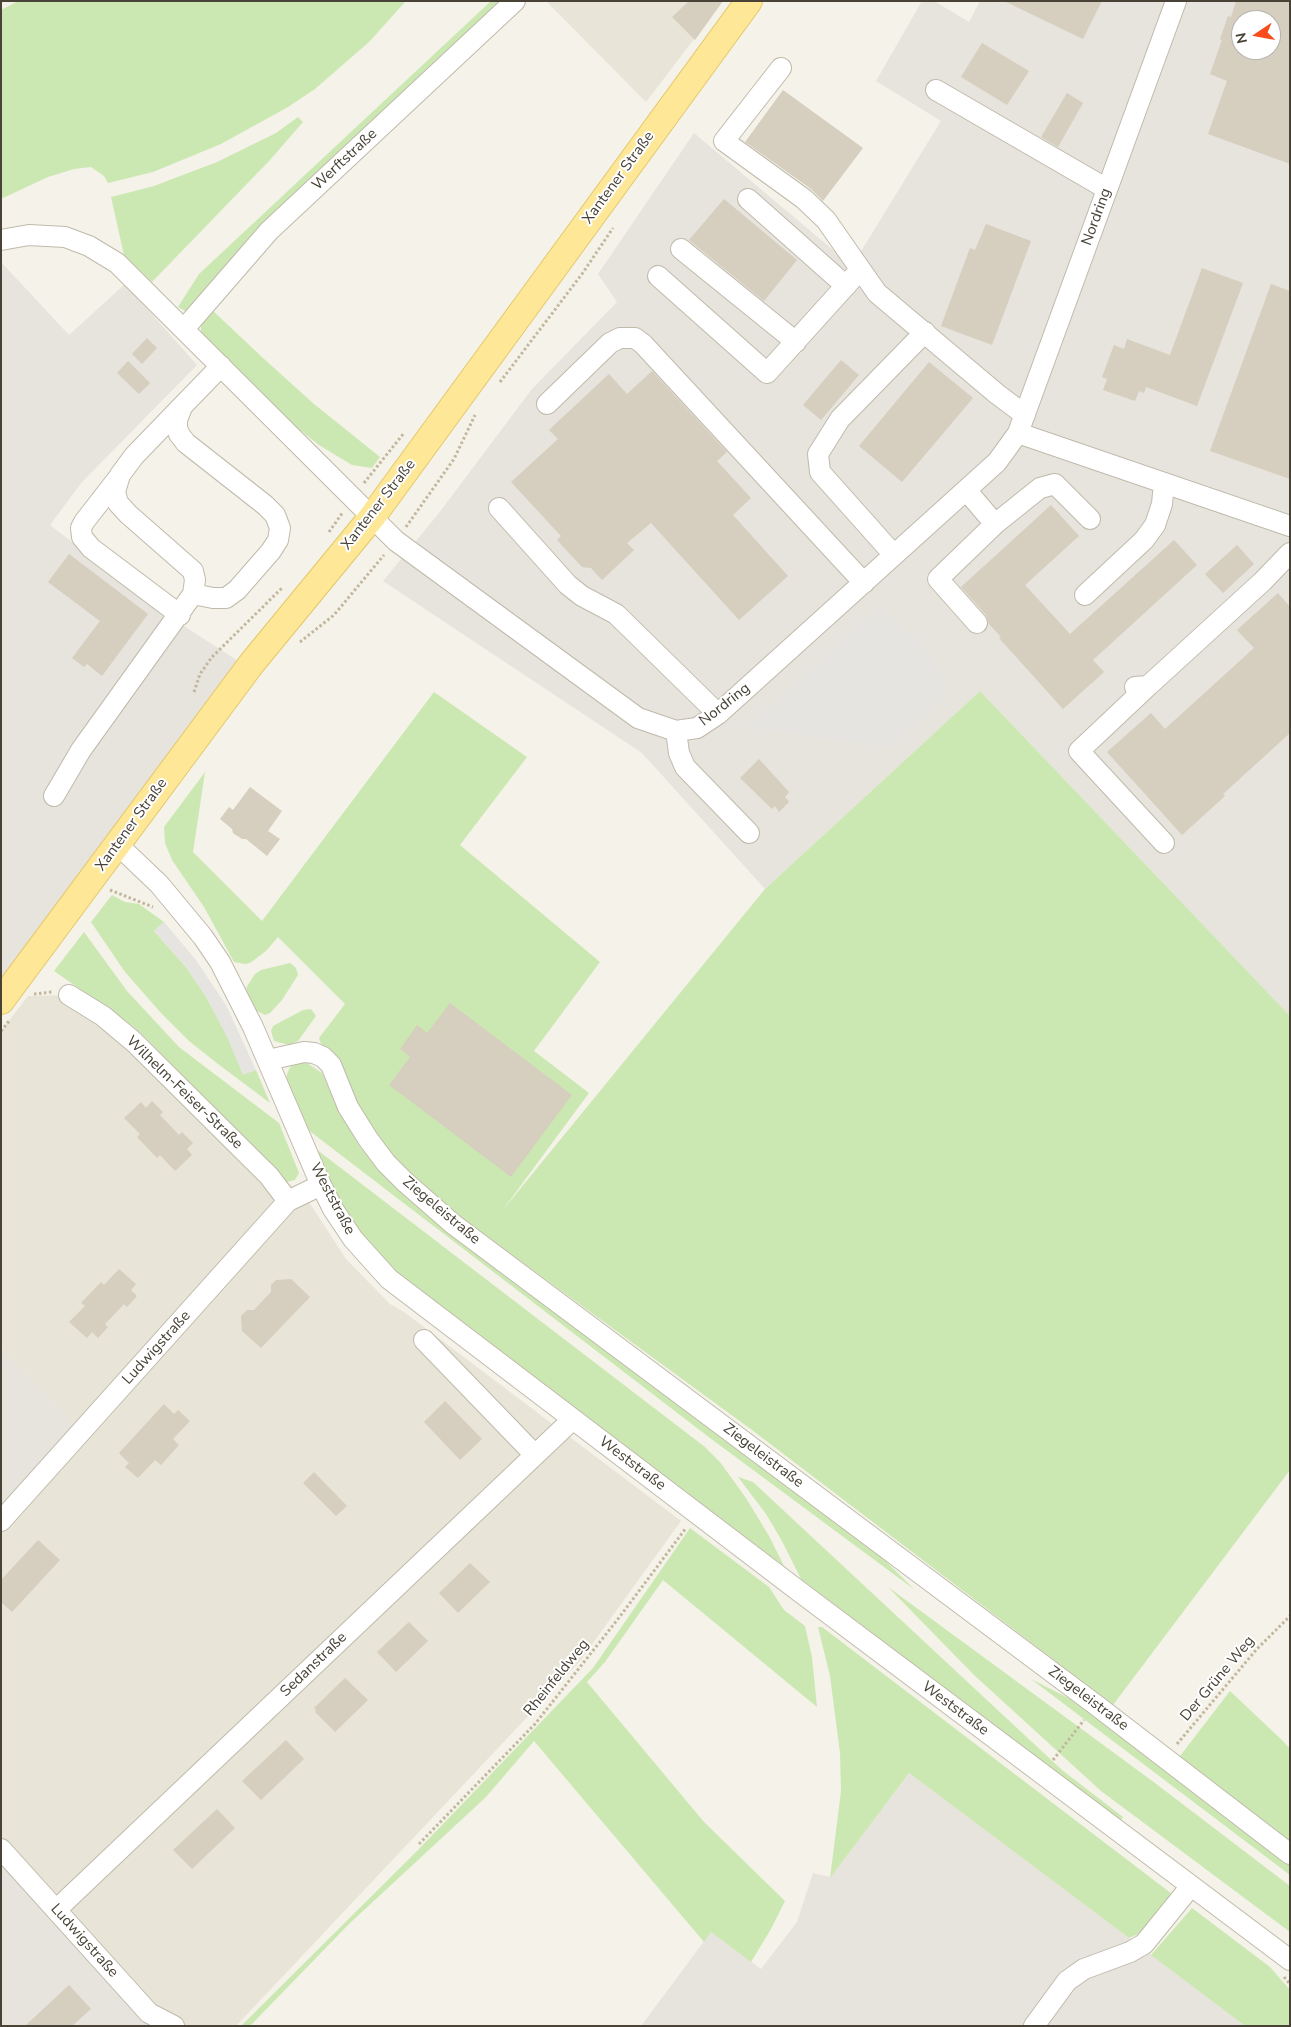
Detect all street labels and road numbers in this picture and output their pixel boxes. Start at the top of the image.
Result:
street label: Werftstraße [309,125,381,195]
street label: Xantener Straße [579,128,659,228]
street label: Nordring [1078,186,1116,248]
street label: Xantener Straße [338,456,420,554]
street label: Nordring [696,680,754,730]
street label: Xantener Straße [92,775,172,875]
street label: Wilhelm-Feiser-Straße [122,1033,246,1153]
street label: Weststraße [306,1160,358,1238]
street label: Ziegeleistraße [399,1173,483,1249]
street label: Ludwigstraße [119,1307,195,1389]
street label: Ziegeleistraße [719,1420,807,1492]
street label: Weststraße [595,1433,669,1495]
street label: Sedanstraße [277,1629,351,1701]
street label: Der Grüne Weg [1177,1633,1259,1725]
street label: Rheinfeldweg [521,1636,593,1720]
street label: Ziegeleistraße [1044,1663,1132,1735]
street label: Weststraße [918,1678,992,1740]
street label: Ludwigstraße [46,1900,122,1982]

